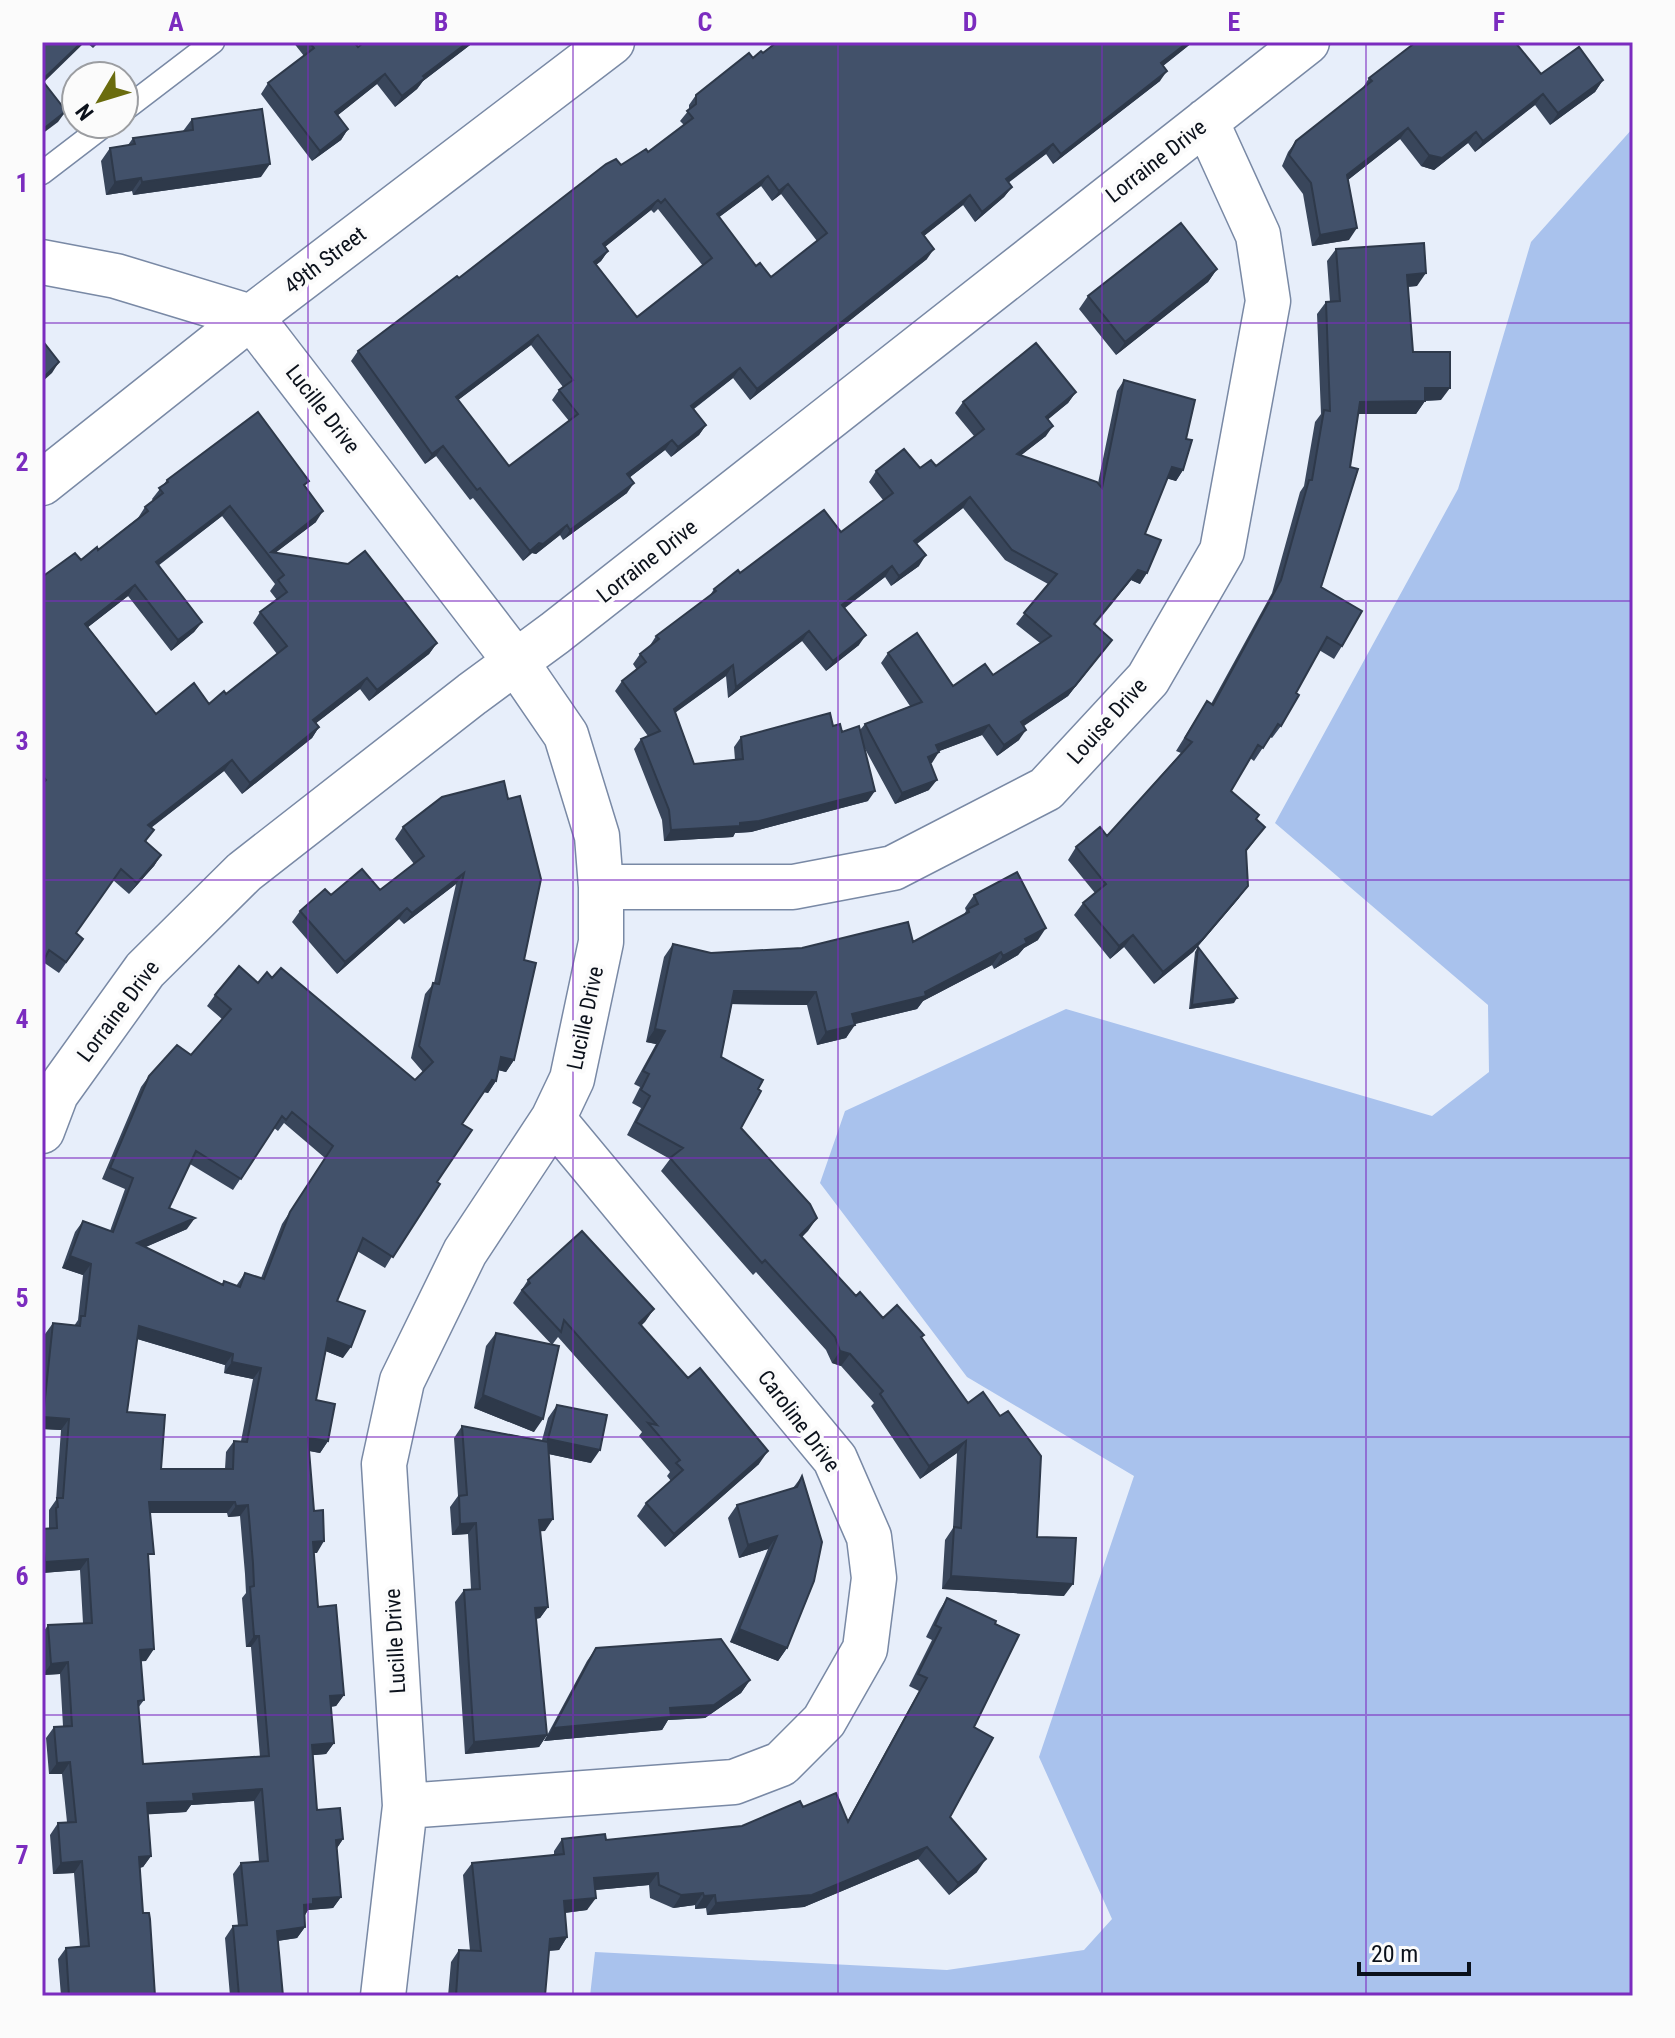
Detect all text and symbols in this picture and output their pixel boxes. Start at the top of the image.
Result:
text: A [168,7,184,37]
text: B [434,7,448,37]
text: C [698,7,713,37]
text: D [963,7,977,37]
text: E [1228,7,1241,37]
text: F [1493,7,1505,37]
north arrow [60,60,140,140]
text: N [71,99,99,125]
street label: Lorraine Drive [1101,114,1211,208]
text: 1 [15,168,29,198]
street label: 49th Street [279,221,371,299]
street label: Lucille Drive [281,360,365,458]
text: 2 [15,447,29,477]
street label: Lorraine Drive [592,514,702,608]
street label: Louise Drive [1062,673,1152,769]
text: 3 [15,726,29,756]
street label: Lorraine Drive [72,956,164,1066]
street label: Lucille Drive [562,964,608,1072]
text: 4 [15,1004,29,1034]
text: 5 [15,1283,29,1313]
street label: Caroline Drive [753,1365,845,1477]
text: 6 [15,1561,29,1591]
street label: Lucille Drive [380,1588,410,1694]
text: 7 [15,1840,29,1870]
scale bar [1359,1926,1469,1976]
text: 20 m [1371,1940,1418,1968]

